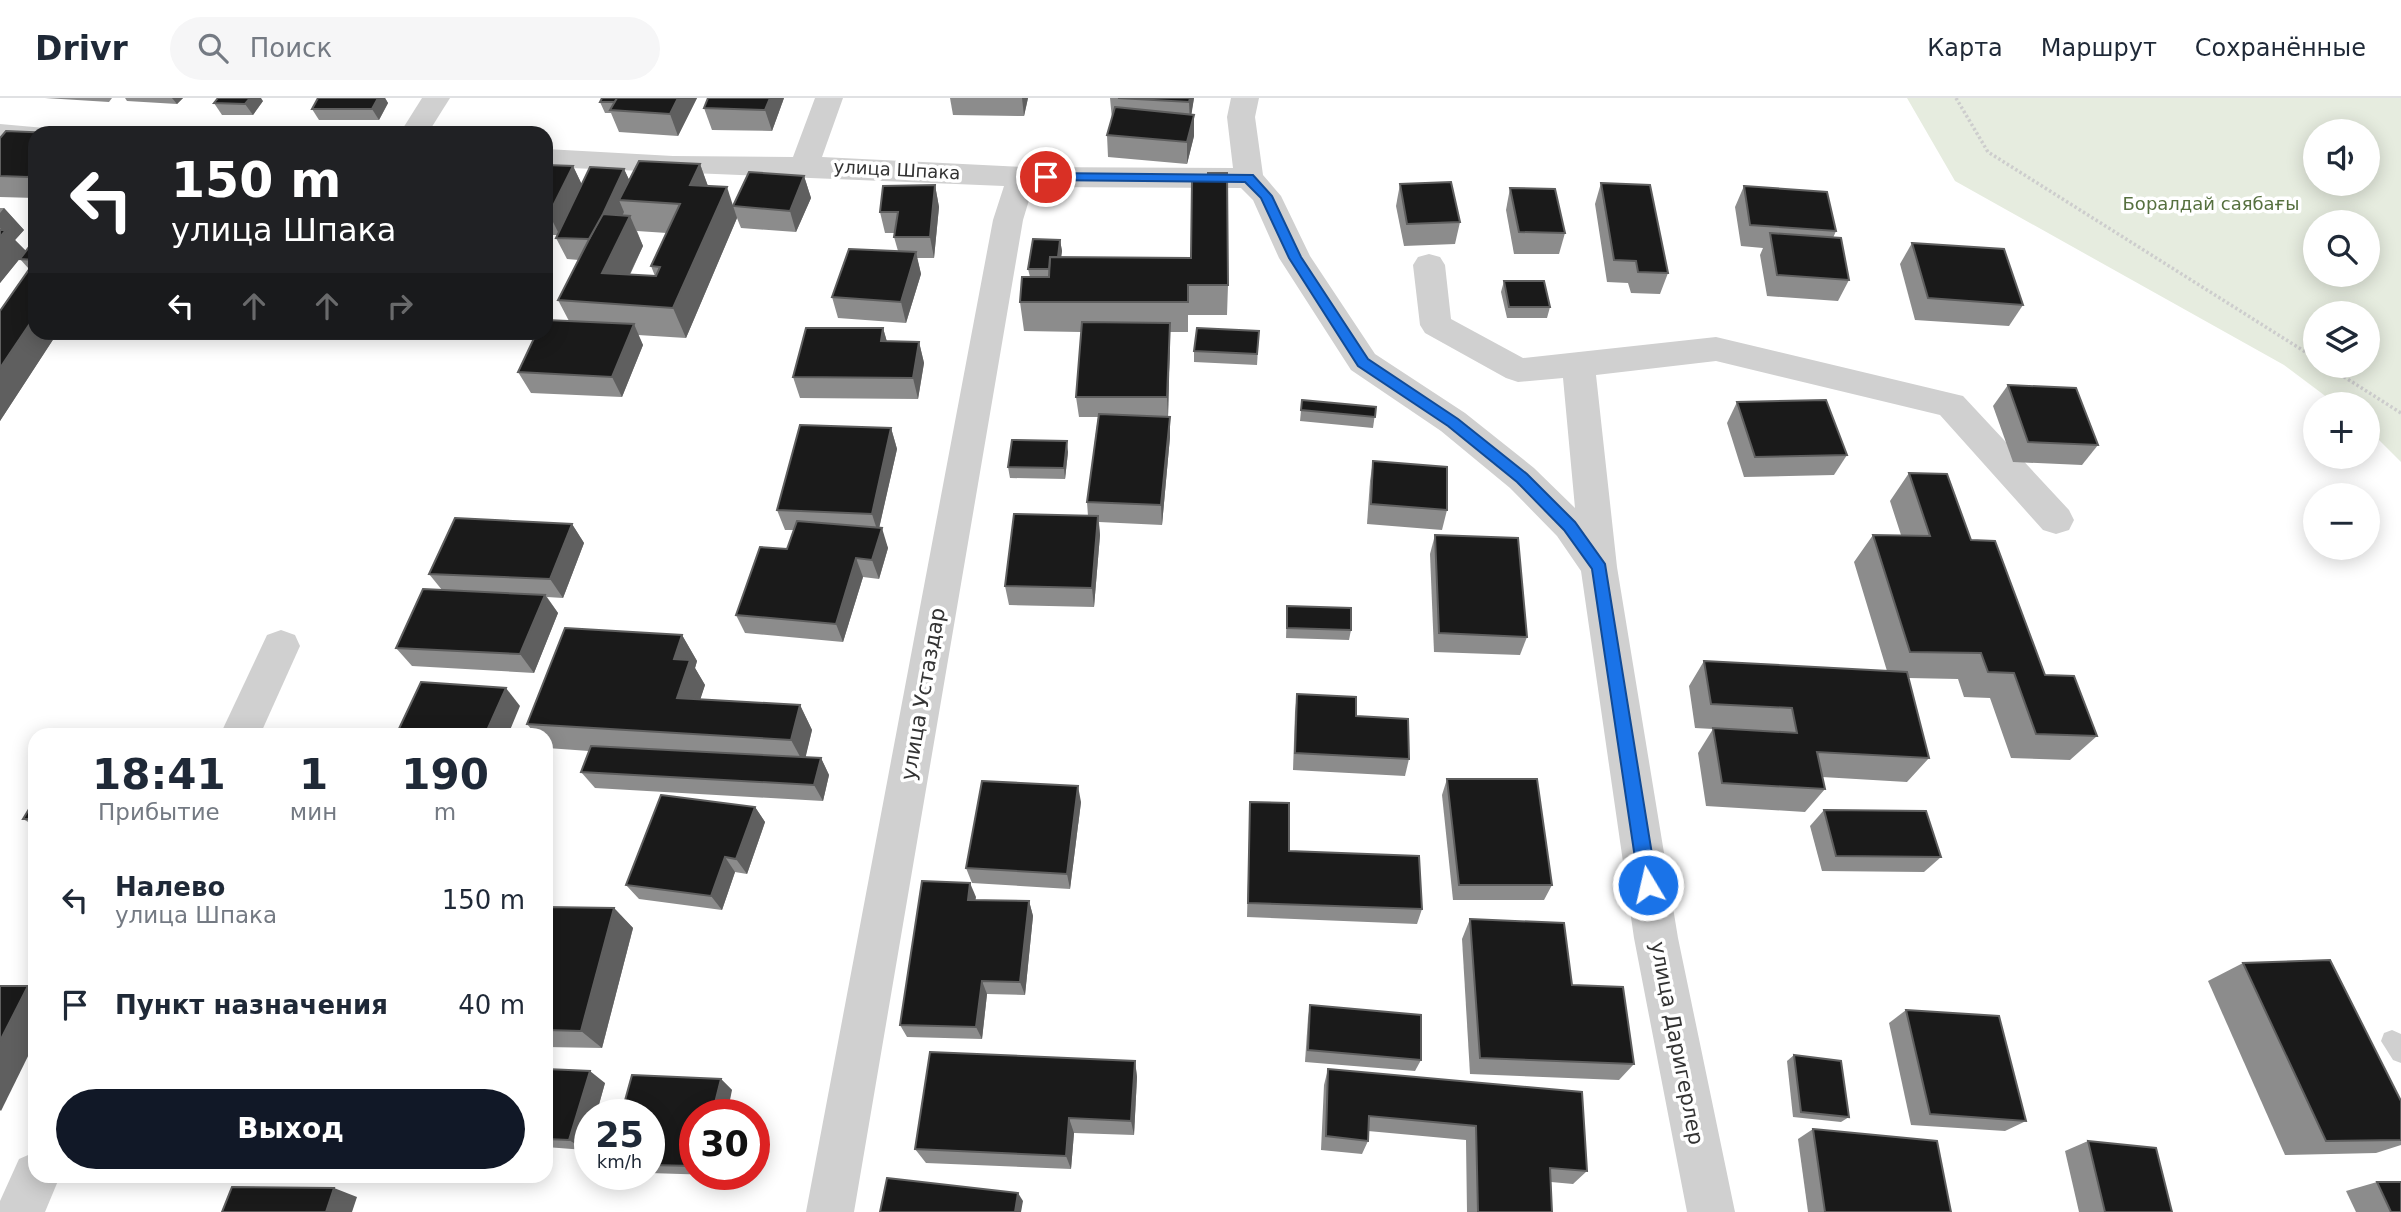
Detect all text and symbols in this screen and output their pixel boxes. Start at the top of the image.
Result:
search box [170,17,660,80]
text: Drivr [35,29,128,68]
icon: search [194,29,232,67]
text: Поиск [250,33,332,63]
text: Карта [1927,34,2003,62]
text: Маршрут [2041,34,2157,62]
text: Сохранённые [2195,34,2366,62]
map controls [2303,119,2380,560]
button: sound [2303,119,2380,196]
pin [1016,147,1076,207]
text: 150 m [171,152,341,209]
icon: left [56,154,147,245]
street label: улица Шпака [833,156,961,183]
icon: arrive [1027,158,1065,196]
park label: Боралдай саябағы [2123,193,2299,214]
button: search [2303,210,2380,287]
text: улица Шпака [171,211,396,249]
icon: left [162,287,200,325]
icon: ahead [235,287,273,325]
icon: ahead [308,287,346,325]
icon: right [381,287,419,325]
button: layers [2303,301,2380,378]
button: + [2303,392,2380,469]
button: − [2303,483,2380,560]
street label: улица Устаздар [896,606,950,782]
text: 18:41 [92,750,226,799]
text: 1 [299,750,328,799]
text: 190 [401,750,489,799]
text: Прибытие [98,799,220,825]
text: мин [290,799,337,825]
text: m [434,799,456,825]
position arrow [1611,848,1685,922]
text: Налево [115,872,225,902]
icon: left [56,881,94,919]
text: 150 m [442,885,525,915]
text: улица Шпака [115,902,277,928]
street label: улица Даригерлер [1646,939,1708,1147]
icon: arrive [56,986,94,1024]
text: Пункт назначения [115,990,388,1020]
text: 40 m [458,990,525,1020]
button: Выход [56,1089,525,1169]
speed limit sign: 30 [679,1099,770,1190]
text: 25 [595,1115,644,1155]
text: km/h [597,1151,642,1172]

